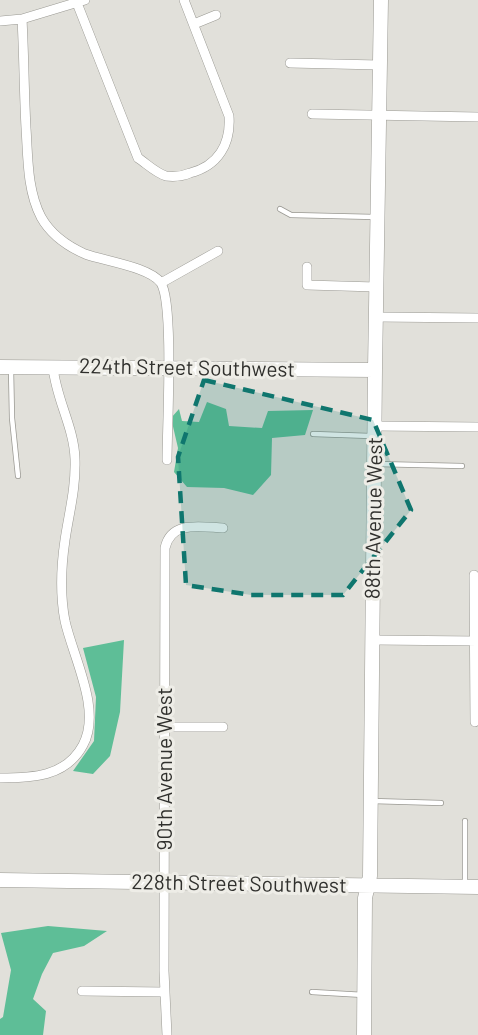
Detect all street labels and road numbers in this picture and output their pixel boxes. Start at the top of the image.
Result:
street label: 224th Street Southwest [79,352,295,381]
street label: 88th Avenue West [359,437,386,599]
street label: 90th Avenue West [151,687,176,851]
street label: 228th Street Southwest [131,868,347,897]

